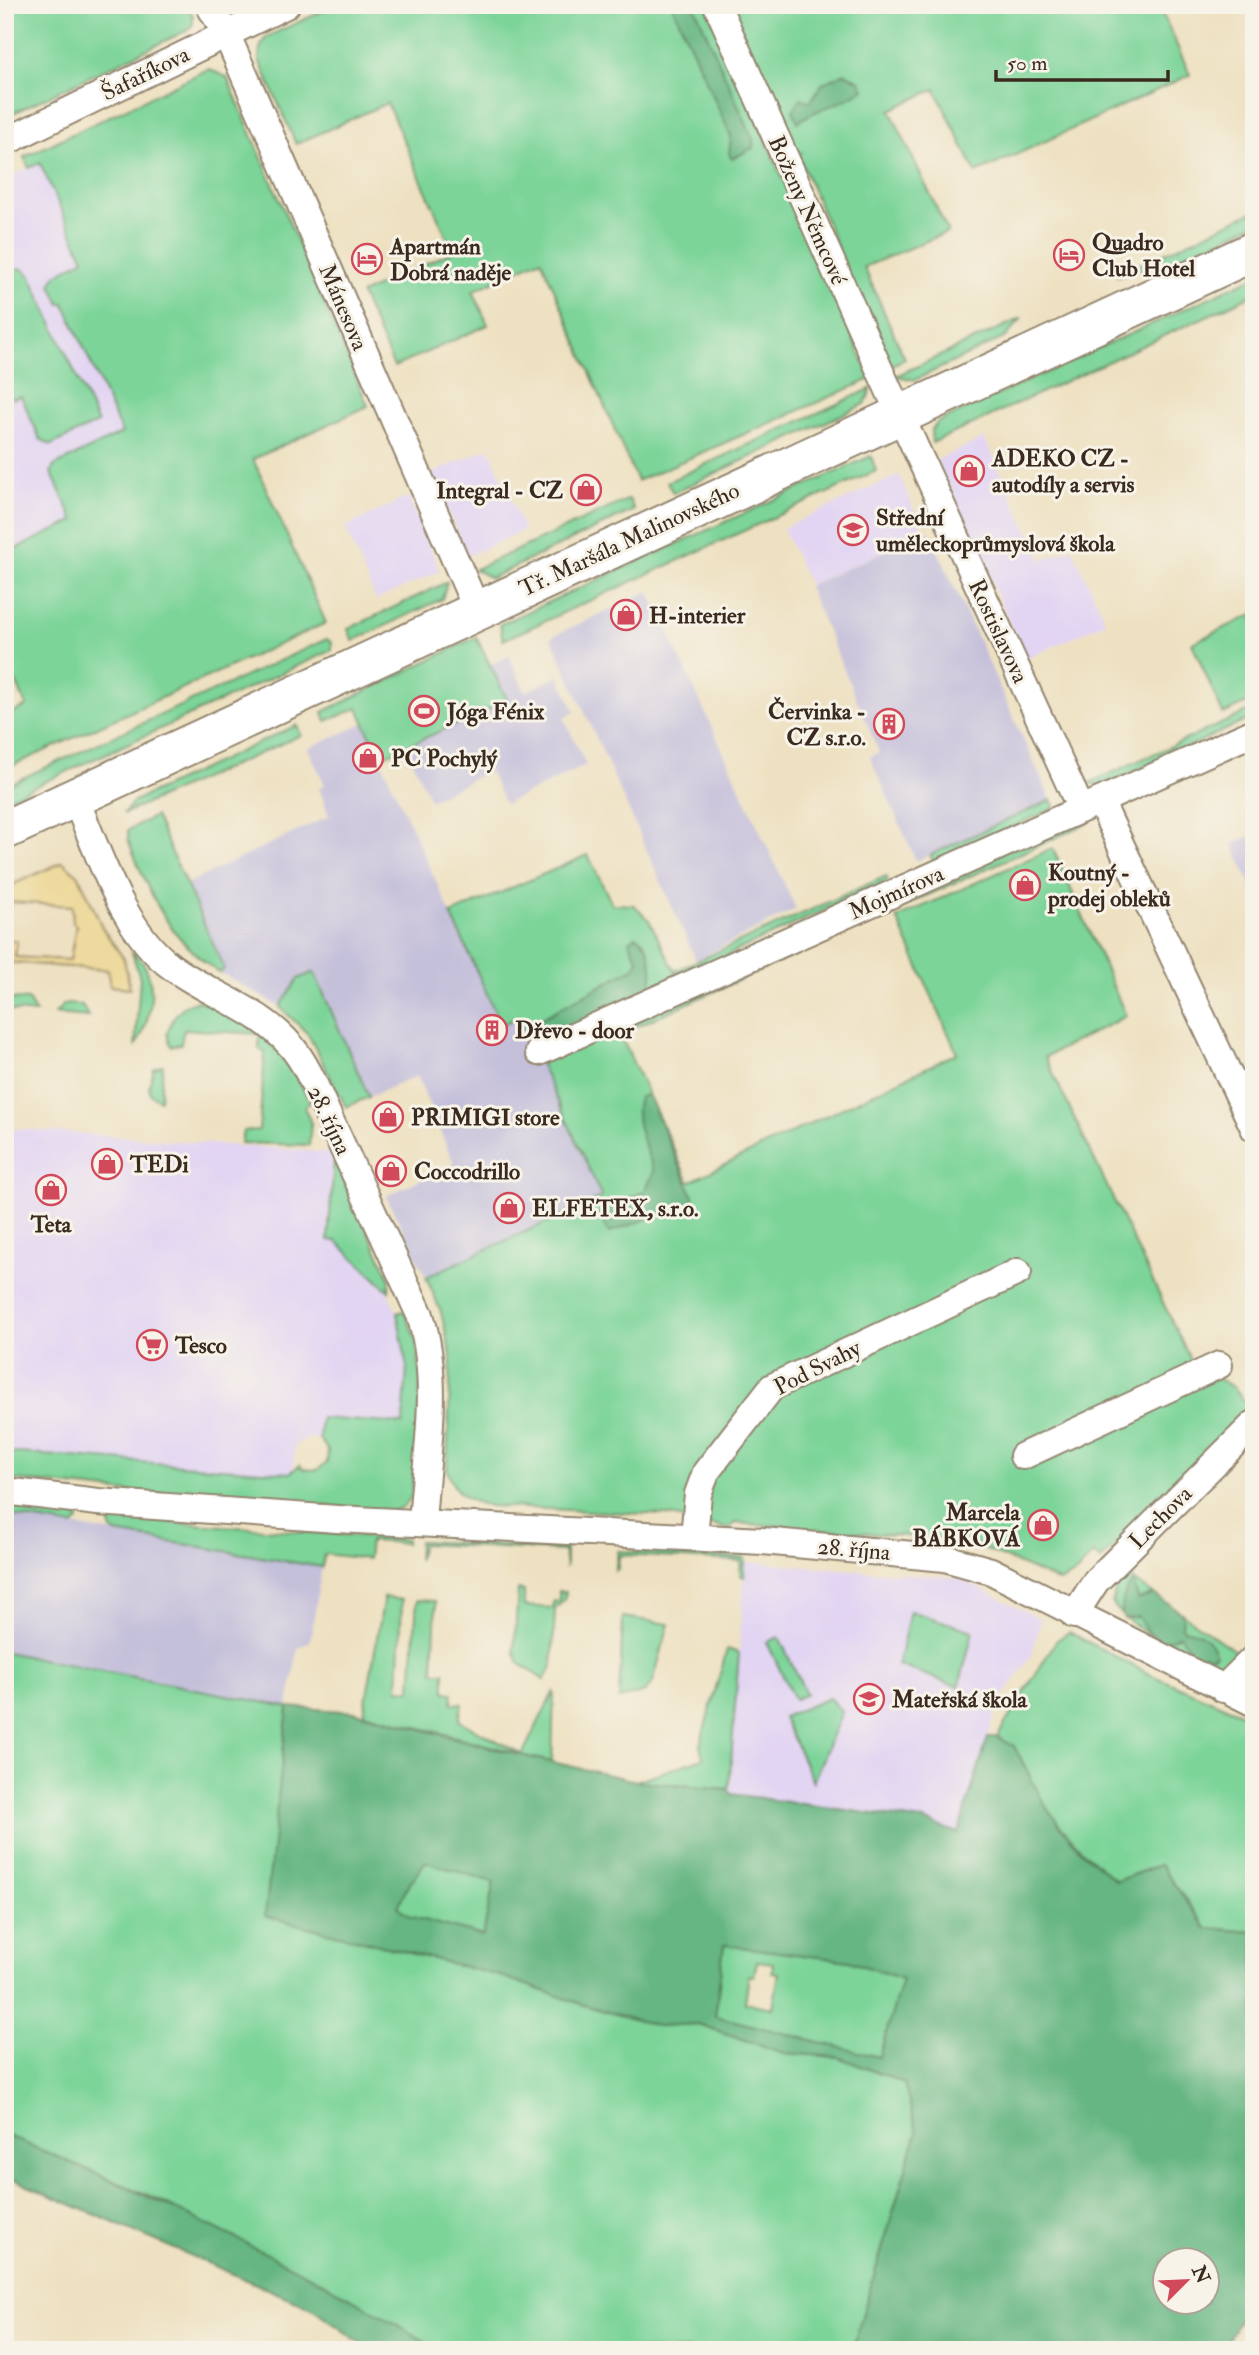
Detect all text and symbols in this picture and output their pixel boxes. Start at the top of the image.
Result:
scale bar [996,38,1168,82]
street label: Šafaříkova [96,39,195,107]
text: 50 m [1007,50,1048,77]
street label: Boženy Němcové [762,131,854,290]
place label: Quadro Club Hotel [1092,228,1196,283]
place label: Apartmán Dobrá naděje [389,232,511,287]
hotel icon: Quadro Club Hotel [1052,238,1086,272]
hotel icon: Apartmán Dobrá naděje [350,242,384,276]
street label: Mánesova [312,260,375,355]
place label: ADEKO CZ - autodíly a servis [991,444,1135,500]
shop icon: ADEKO CZ - autodíly a servis [952,454,986,488]
shop icon: Integral - CZ [569,473,603,507]
place label: Integral - CZ [436,476,563,506]
street label: Tř. Maršála Malinovského [514,476,744,603]
place label: Střední uměleckoprůmyslová škola [875,503,1116,559]
school or university icon: Střední uměleckoprůmyslová škola [836,513,870,547]
street label: Rostislavova [962,575,1035,688]
shop icon: H-interier [609,598,643,632]
place label: H-interier [649,601,746,630]
sports icon: Jóga Fénix [407,694,441,728]
place label: Červinka - CZ s.r.o. [768,696,866,752]
place label: Jóga Fénix [446,697,545,727]
building icon: Červinka - CZ s.r.o. [872,707,906,741]
shop icon: PC Pochylý [351,741,385,775]
place label: PC Pochylý [391,744,498,774]
street label: Mojmírova [844,858,949,926]
place label: Koutný - prodej obleků [1047,858,1171,914]
shop icon: Koutný - prodej obleků [1008,868,1042,902]
building icon: Dřevo - door [475,1013,509,1047]
place label: Dřevo - door [515,1016,635,1045]
street label: 28. října [301,1081,358,1160]
shop icon: PRIMIGI store [371,1100,405,1134]
place label: PRIMIGI store [411,1103,560,1132]
shop icon: TEDi [90,1147,124,1181]
place label: TEDi [129,1150,189,1179]
shop icon: Coccodrillo [374,1154,408,1188]
place label: Coccodrillo [414,1157,520,1186]
shop icon: Teta [34,1173,68,1207]
shop icon: ELFETEX, s.r.o. [492,1191,526,1225]
place label: ELFETEX, s.r.o. [532,1194,699,1223]
place label: Teta [30,1210,73,1239]
supermarket icon: Tesco [135,1328,169,1362]
place label: Tesco [174,1331,227,1360]
street label: Pod Svahy [769,1333,866,1402]
street label: Lechova [1123,1479,1198,1555]
place label: Marcela BÁBKOVÁ [912,1498,1022,1553]
shop icon: Marcela BÁBKOVÁ [1026,1508,1060,1542]
street label: 28. října [816,1532,892,1567]
school or university icon: Mateřská škola [852,1682,886,1716]
place label: Mateřská škola [891,1685,1029,1714]
north arrow [1150,2246,1220,2316]
text: N [1186,2261,1215,2288]

